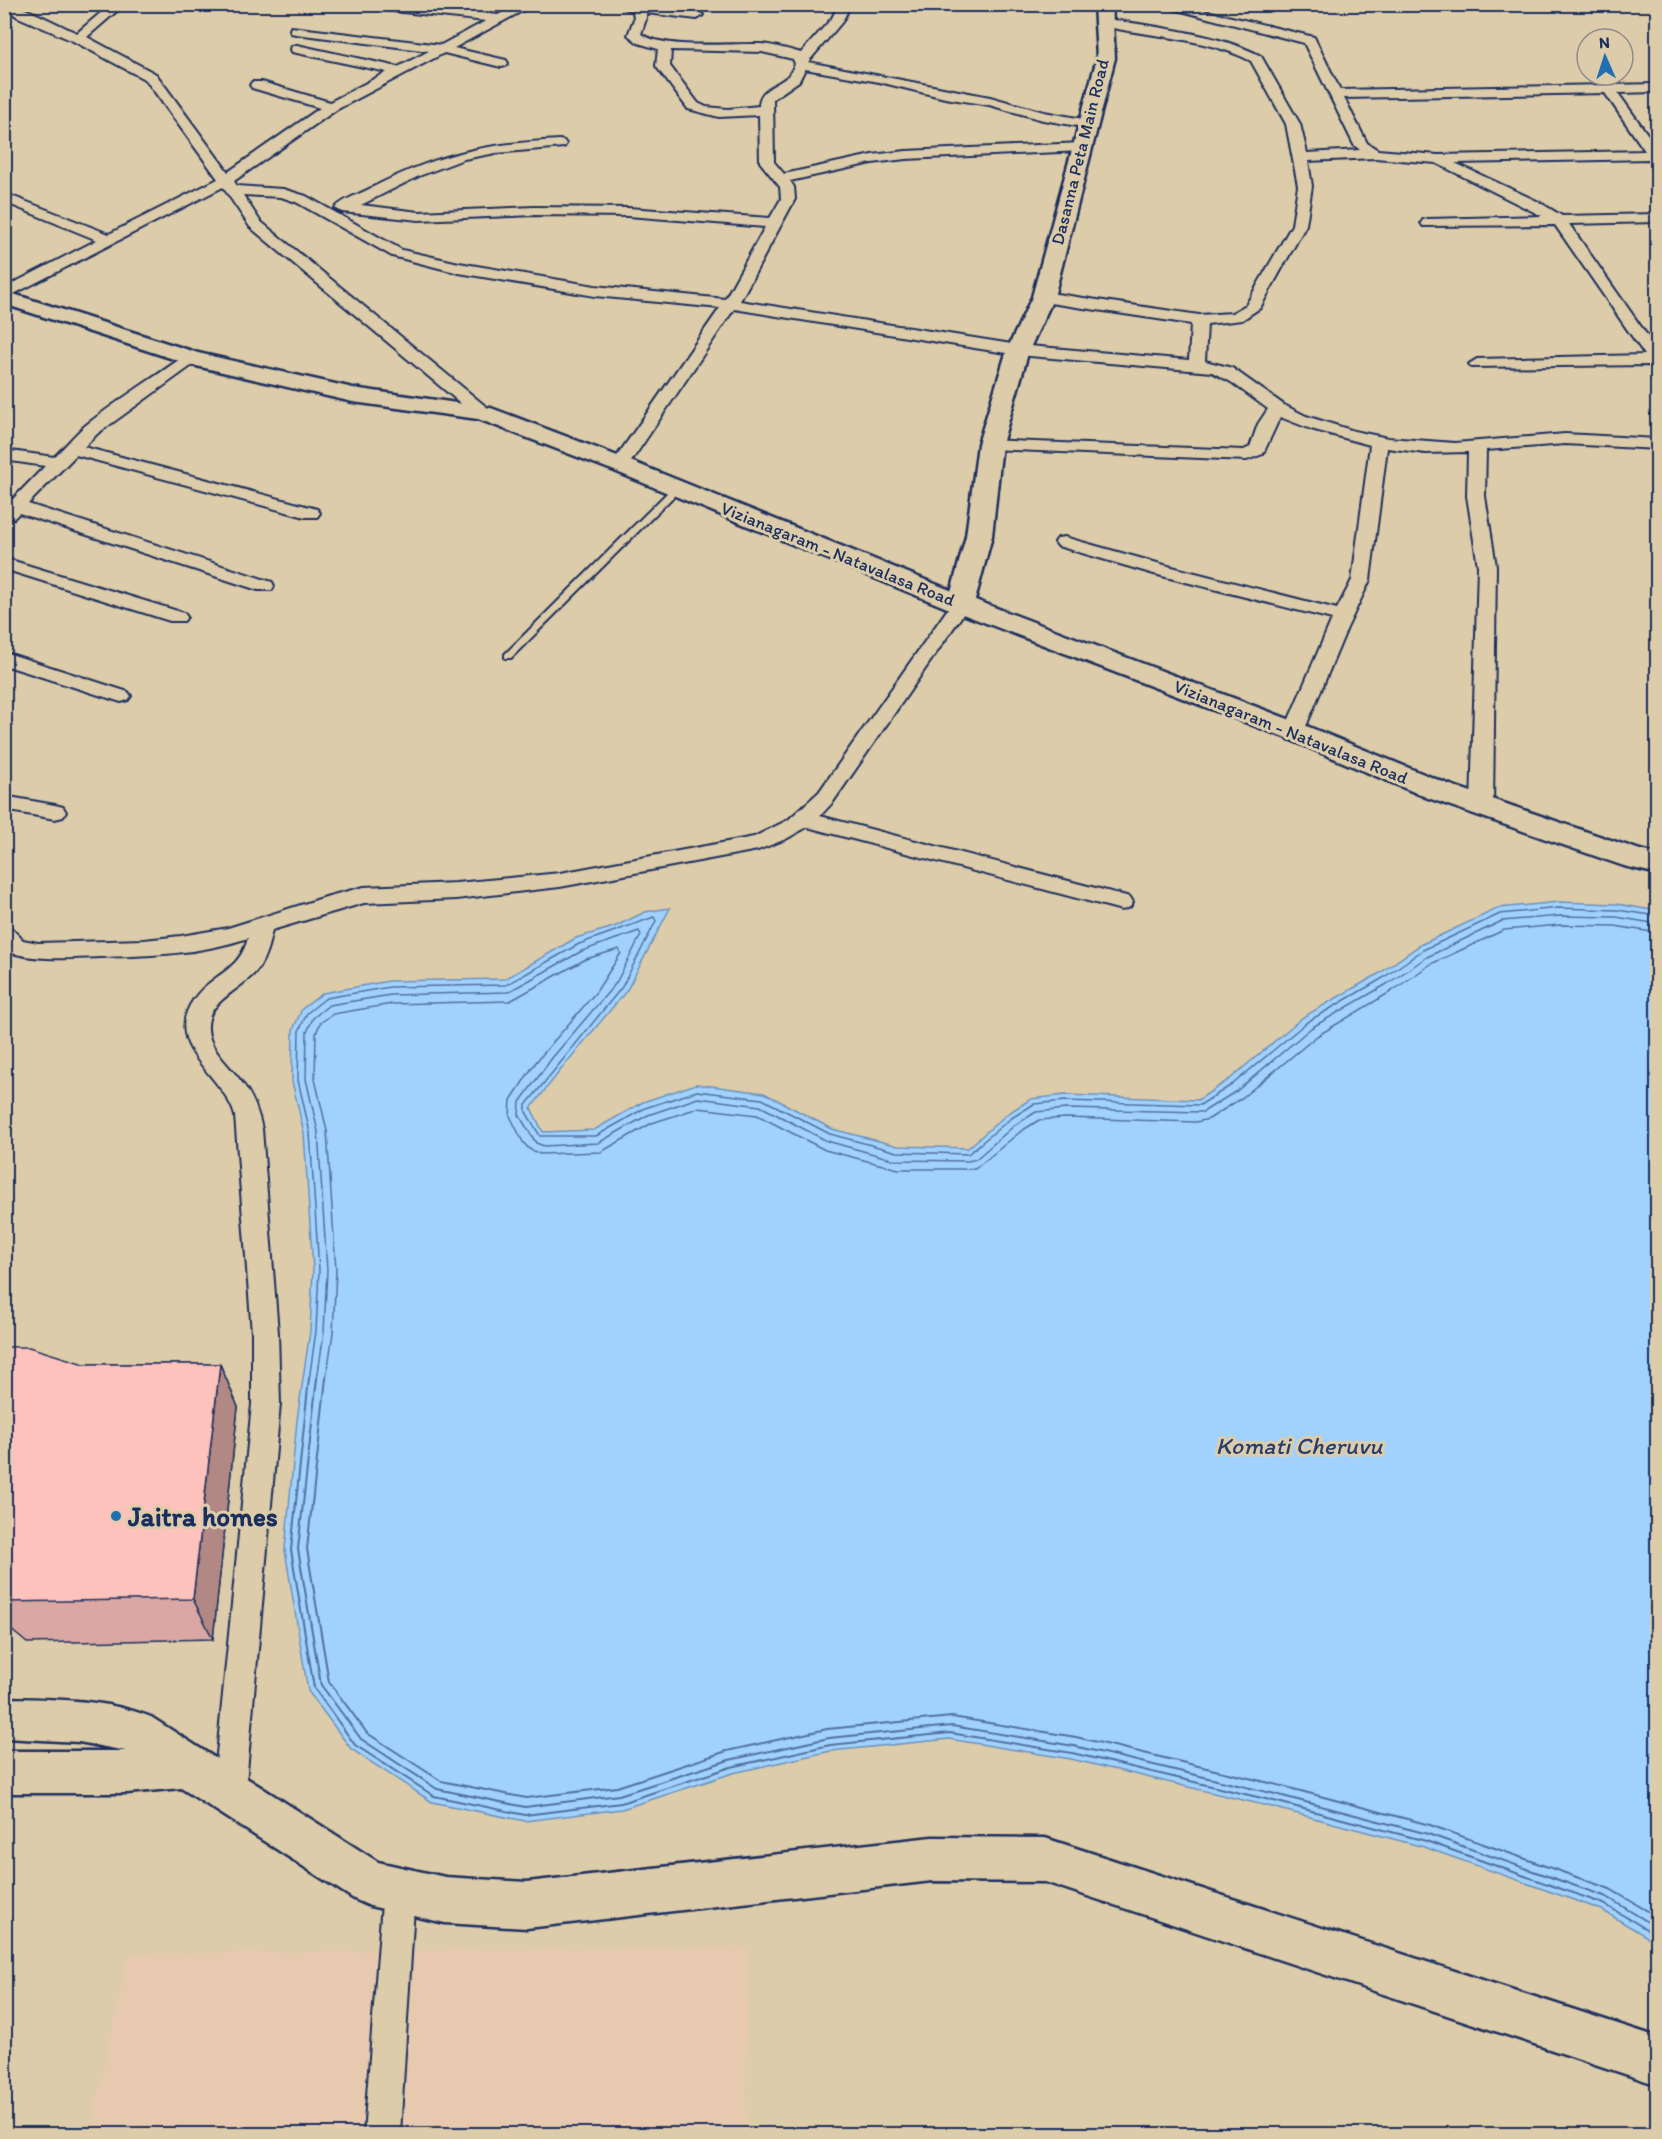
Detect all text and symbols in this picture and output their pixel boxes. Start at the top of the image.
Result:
north arrow [1575,27,1635,87]
text: N [1598,33,1610,52]
street label: Dasanna Peta Main Road [1046,57,1114,247]
street label: Vizianagaram - Natavalasa Road [718,497,958,611]
street label: Vizianagaram - Natavalasa Road [1171,675,1411,789]
water label: Komati Cheruvu [1216,1431,1383,1460]
place label: Jaitra homes [127,1500,278,1533]
marker: Jaitra homes [109,1509,123,1523]

